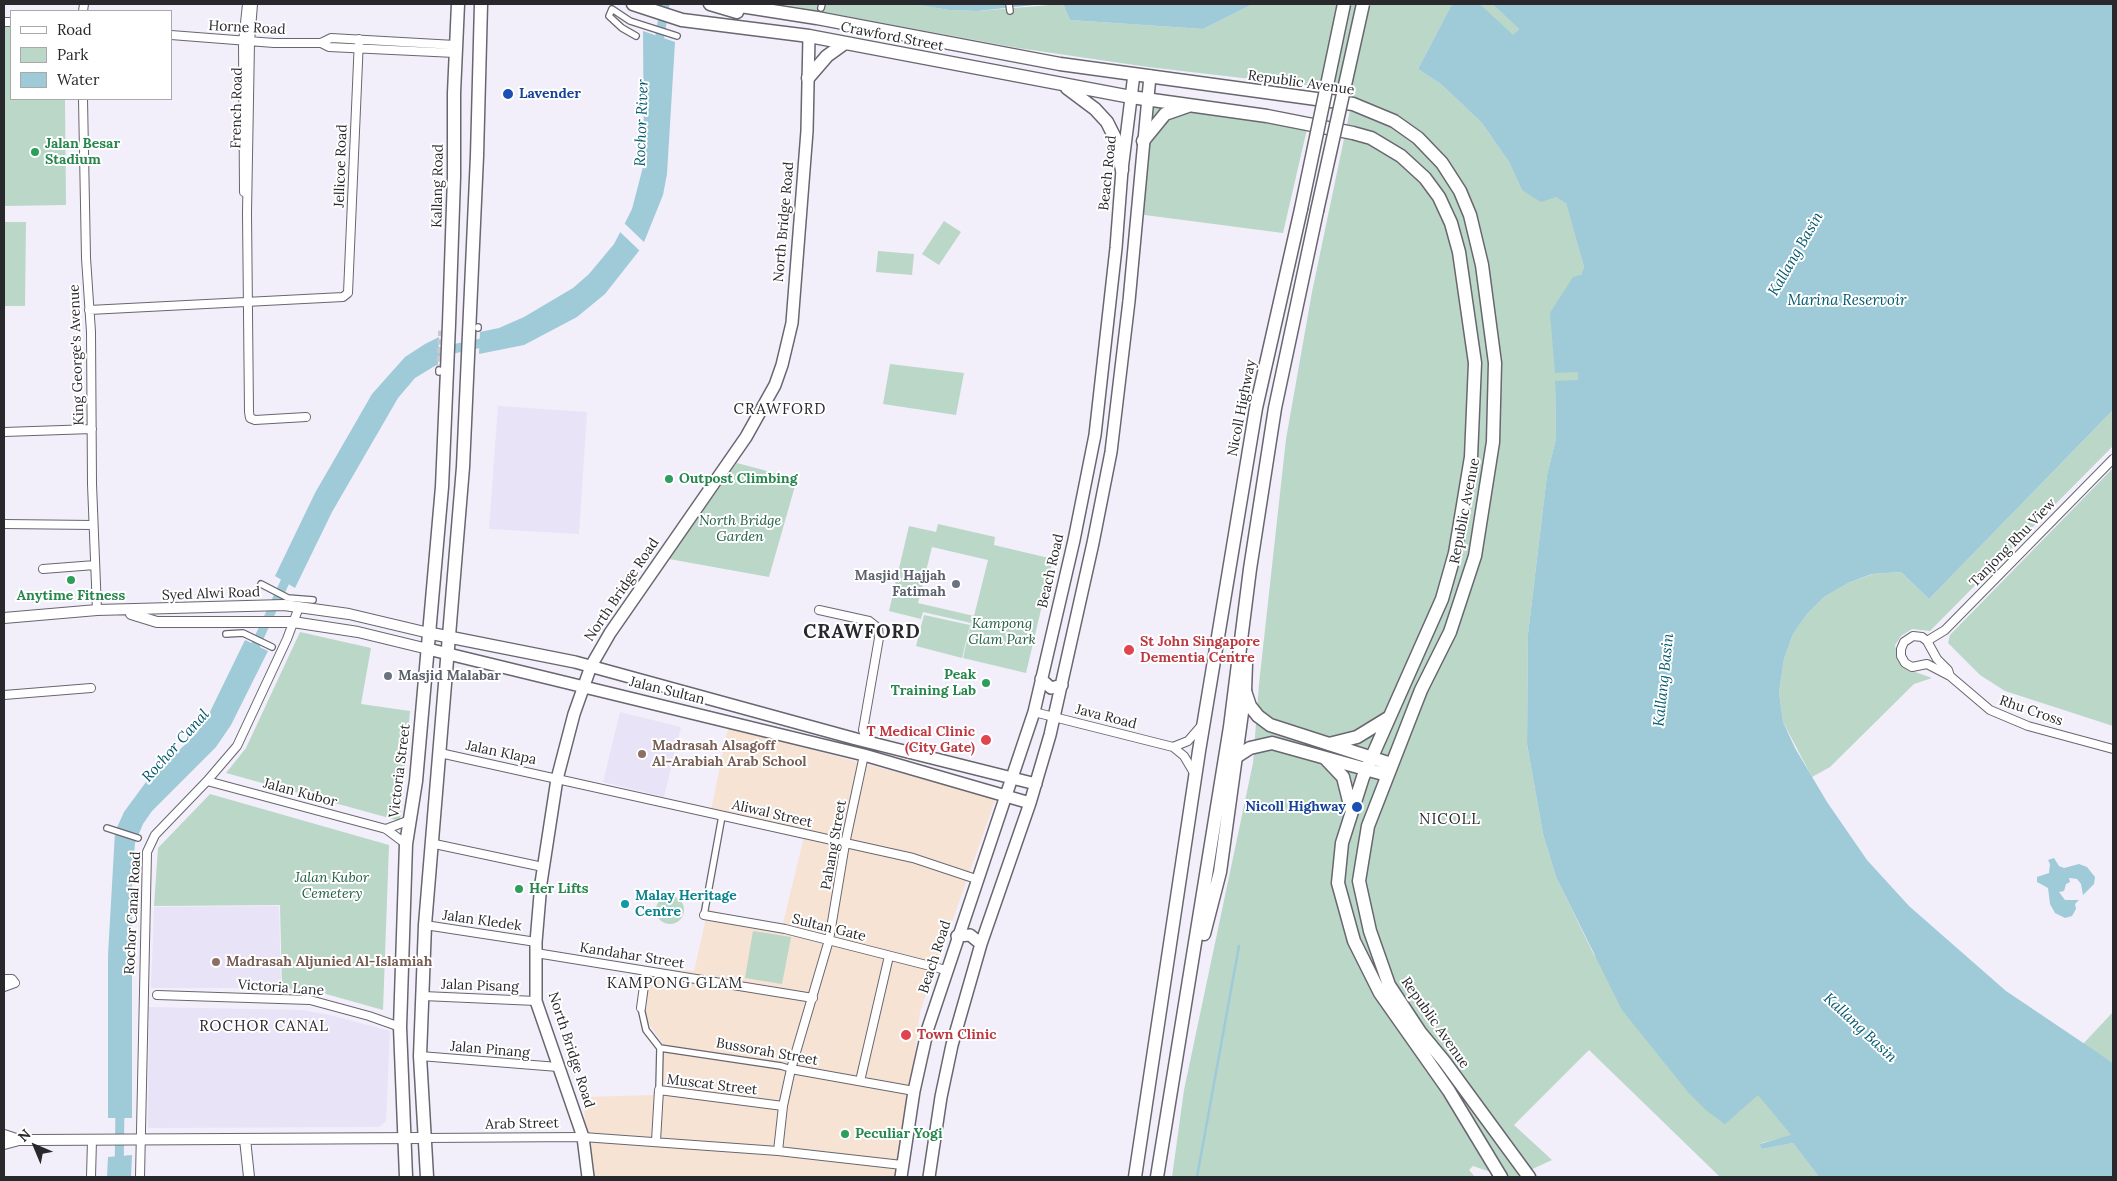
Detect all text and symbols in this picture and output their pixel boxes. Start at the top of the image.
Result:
legend [10,10,172,100]
street label: Horne Road [208,18,286,38]
street label: Crawford Street [839,19,945,55]
text: Road [57,20,92,39]
text: Park [57,45,88,64]
street label: French Road [228,67,246,149]
street label: Republic Avenue [1247,67,1355,99]
text: Water [57,70,99,89]
water label: Rochor River [631,79,653,167]
place label: Lavender [519,86,581,102]
marker: Lavender [501,87,515,101]
street label: Jellicoe Road [331,124,351,208]
street label: Beach Road [1096,135,1120,211]
place label: Jalan Besar Stadium [45,136,120,168]
street label: Kallang Road [429,144,447,228]
marker: Jalan Besar Stadium [29,146,41,158]
street label: North Bridge Road [770,161,798,283]
water label: Kallang Basin [1765,209,1827,299]
street label: King George's Avenue [66,284,88,426]
water label: Marina Reservoir [1787,292,1907,310]
street label: Nicoll Highway [1224,358,1260,458]
district label: CRAWFORD [733,401,827,419]
street label: Republic Avenue [1446,457,1484,565]
place label: Outpost Climbing [679,471,798,487]
marker: Outpost Climbing [663,473,675,485]
street label: Tanjong Rhu View [1966,495,2060,591]
park label: North Bridge Garden [699,513,781,546]
street label: Beach Road [1034,532,1068,610]
street label: North Bridge Road [581,535,663,645]
place label: Masjid Hajjah Fatimah [855,568,946,600]
marker: Anytime Fitness [65,574,77,586]
marker: Masjid Hajjah Fatimah [950,578,962,590]
street label: Syed Alwi Road [161,584,261,604]
place label: Anytime Fitness [17,588,125,604]
park label: Kampong Glam Park [968,616,1036,648]
district label: CRAWFORD [802,622,922,644]
water label: Kallang Basin [1650,632,1678,728]
place label: St John Singapore Dementia Centre [1140,634,1260,666]
marker: St John Singapore Dementia Centre [1122,643,1136,657]
place label: Peak Training Lab [891,667,976,700]
place label: Masjid Malabar [398,668,501,684]
marker: Masjid Malabar [382,670,394,682]
street label: Jalan Sultan [628,674,706,708]
marker: Peak Training Lab [980,677,992,689]
street label: Rhu Cross [1997,692,2065,730]
street label: Java Road [1074,701,1138,733]
water label: Rochor Canal [139,706,213,786]
street label: Victoria Street [386,723,414,819]
place label: T Medical Clinic (City Gate) [867,724,975,756]
marker: T Medical Clinic (City Gate) [979,733,993,747]
street label: Jalan Klapa [464,737,538,769]
place label: Madrasah Alsagoff Al-Arabiah Arab School [652,738,807,770]
marker: Madrasah Alsagoff Al-Arabiah Arab School [636,748,648,760]
street label: Jalan Kubor [261,775,339,811]
street label: Aliwal Street [730,797,814,831]
street label: Pahang Street [818,799,850,891]
place label: Nicoll Highway [1245,799,1346,815]
marker: Nicoll Highway [1350,800,1364,814]
district label: NICOLL [1418,811,1482,829]
street label: Rochor Canal Road [121,851,145,975]
park label: Jalan Kubor Cemetery [295,870,369,902]
place label: Her Lifts [529,881,589,897]
marker: Her Lifts [513,883,525,895]
place label: Malay Heritage Centre [635,888,737,920]
marker: Malay Heritage Centre [619,898,631,910]
street label: Jalan Kledek [441,907,523,935]
street label: Sultan Gate [790,911,868,945]
street label: Beach Road [915,919,955,995]
street label: Kandahar Street [578,939,686,973]
place label: Madrasah Aljunied Al-Islamiah [226,954,432,970]
marker: Madrasah Aljunied Al-Islamiah [210,956,222,968]
street label: Republic Avenue [1397,974,1473,1072]
district label: KAMPONG GLAM [605,975,745,993]
street label: Jalan Pisang [441,976,519,996]
street label: Victoria Lane [237,977,325,999]
water label: Kallang Basin [1820,989,1900,1067]
street label: North Bridge Road [544,990,598,1110]
district label: ROCHOR CANAL [198,1018,330,1036]
place label: Town Clinic [917,1027,997,1043]
marker: Town Clinic [899,1028,913,1042]
street label: Bussorah Street [715,1035,819,1069]
street label: Jalan Pinang [450,1038,530,1062]
street label: Muscat Street [666,1071,758,1099]
street label: Arab Street [485,1115,559,1133]
north arrow [10,1121,60,1171]
text: N [14,1125,35,1146]
place label: Peculiar Yogi [855,1126,943,1142]
marker: Peculiar Yogi [839,1128,851,1140]

